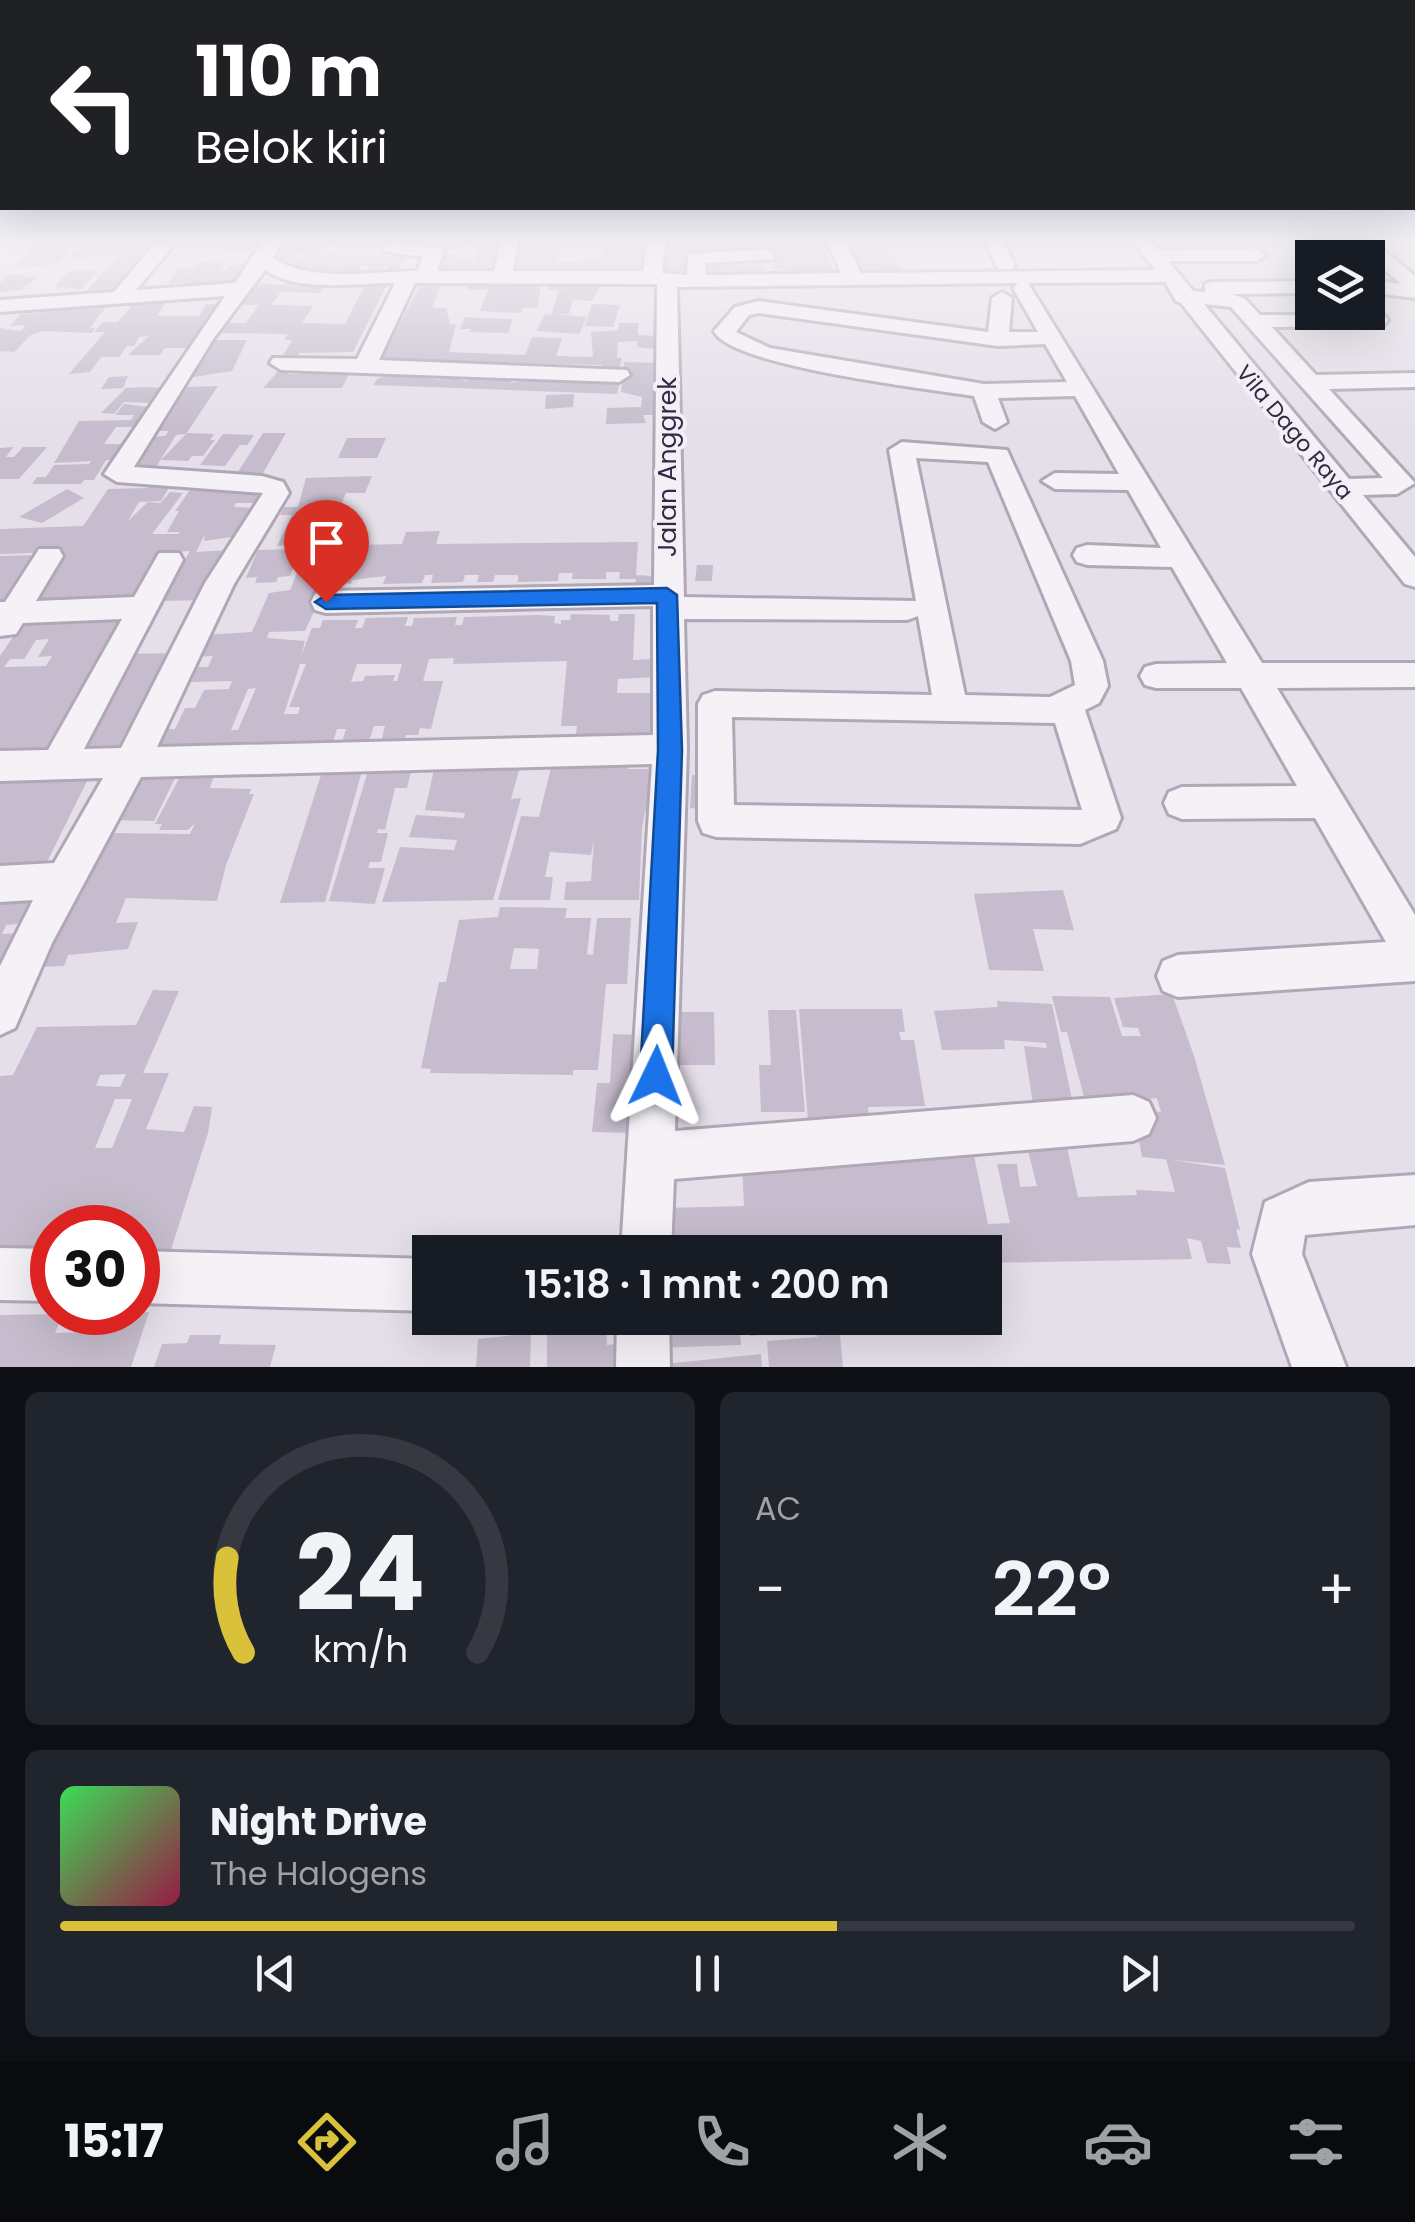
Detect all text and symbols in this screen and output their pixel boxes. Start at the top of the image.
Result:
text: 110 m [195,22,382,121]
icon: left [30,40,160,170]
text: Belok kiri [195,116,388,179]
map controls [1295,240,1385,330]
button: layers [1295,240,1385,330]
street label: Vila Dago Raya [1229,358,1360,506]
street label: Jalan Anggrek [650,377,685,557]
pin [284,500,369,603]
icon: arrive [299,515,354,570]
position arrow [604,1024,708,1128]
speed limit sign: 30 [30,1205,160,1335]
text: 15:18 · 1 mnt · 200 m [524,1258,890,1311]
text: AC [755,1486,801,1531]
text: 24 [295,1501,425,1646]
text: 22° [992,1537,1111,1642]
text: − [755,1551,785,1628]
text: + [1317,1551,1355,1628]
text: km/h [312,1624,408,1675]
text: Night Drive [210,1795,427,1848]
text: The Halogens [210,1851,427,1896]
icon: previous [248,1946,303,2001]
icon: pause [680,1946,735,2001]
icon: next [1112,1946,1167,2001]
icon: directions [292,2107,362,2177]
icon: music [490,2107,560,2177]
icon: phone [687,2107,757,2177]
icon: climate [885,2107,955,2177]
icon: car [1083,2107,1153,2177]
icon: filters [1281,2107,1351,2177]
text: 15:17 [64,2110,164,2173]

